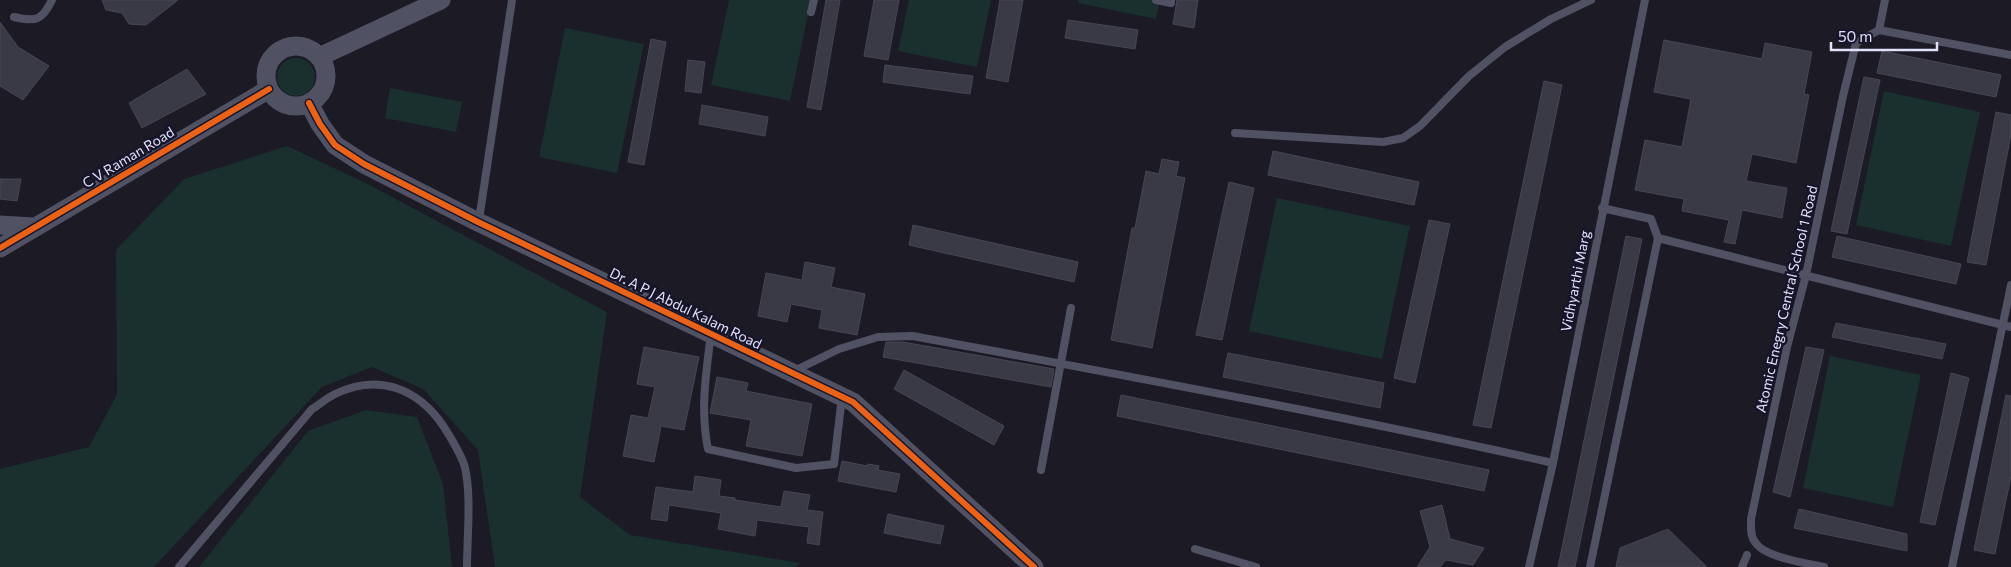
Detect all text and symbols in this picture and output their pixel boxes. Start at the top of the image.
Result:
scale bar [1831,20,1937,52]
text: 50 m [1838,27,1872,45]
street label: C V Raman Road [79,123,177,191]
street label: Atomic Enegry Central School 1 Road [1752,184,1820,414]
street label: Vidhyarthi Marg [1557,228,1593,333]
street label: Dr. A P J Abdul Kalam Road [607,264,765,352]

